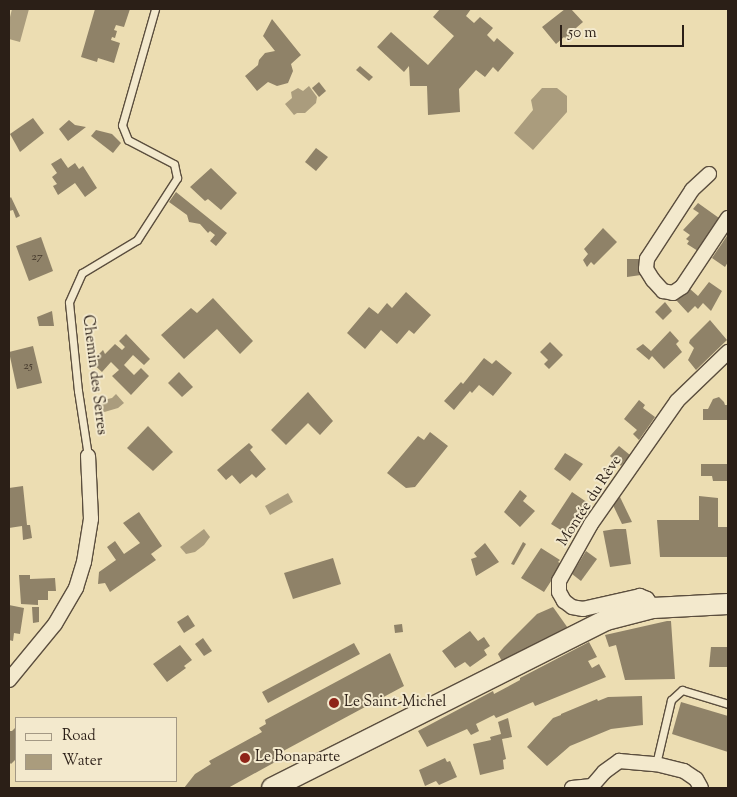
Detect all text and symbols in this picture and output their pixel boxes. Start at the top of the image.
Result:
scale bar [562,15,686,47]
text: 50 m [568,23,597,44]
house number: 27 [31,251,43,265]
street label: Chemin des Serres [78,314,110,436]
house number: 25 [23,360,33,374]
street label: Montée du Rêve [554,452,626,550]
place label: Le Saint-Michel [344,694,446,712]
marker: Le Saint-Michel [328,697,340,709]
legend [15,717,178,782]
text: Road [62,726,96,747]
place label: Le Bonaparte [255,749,340,767]
text: Water [62,751,102,772]
marker: Le Bonaparte [239,752,251,764]

